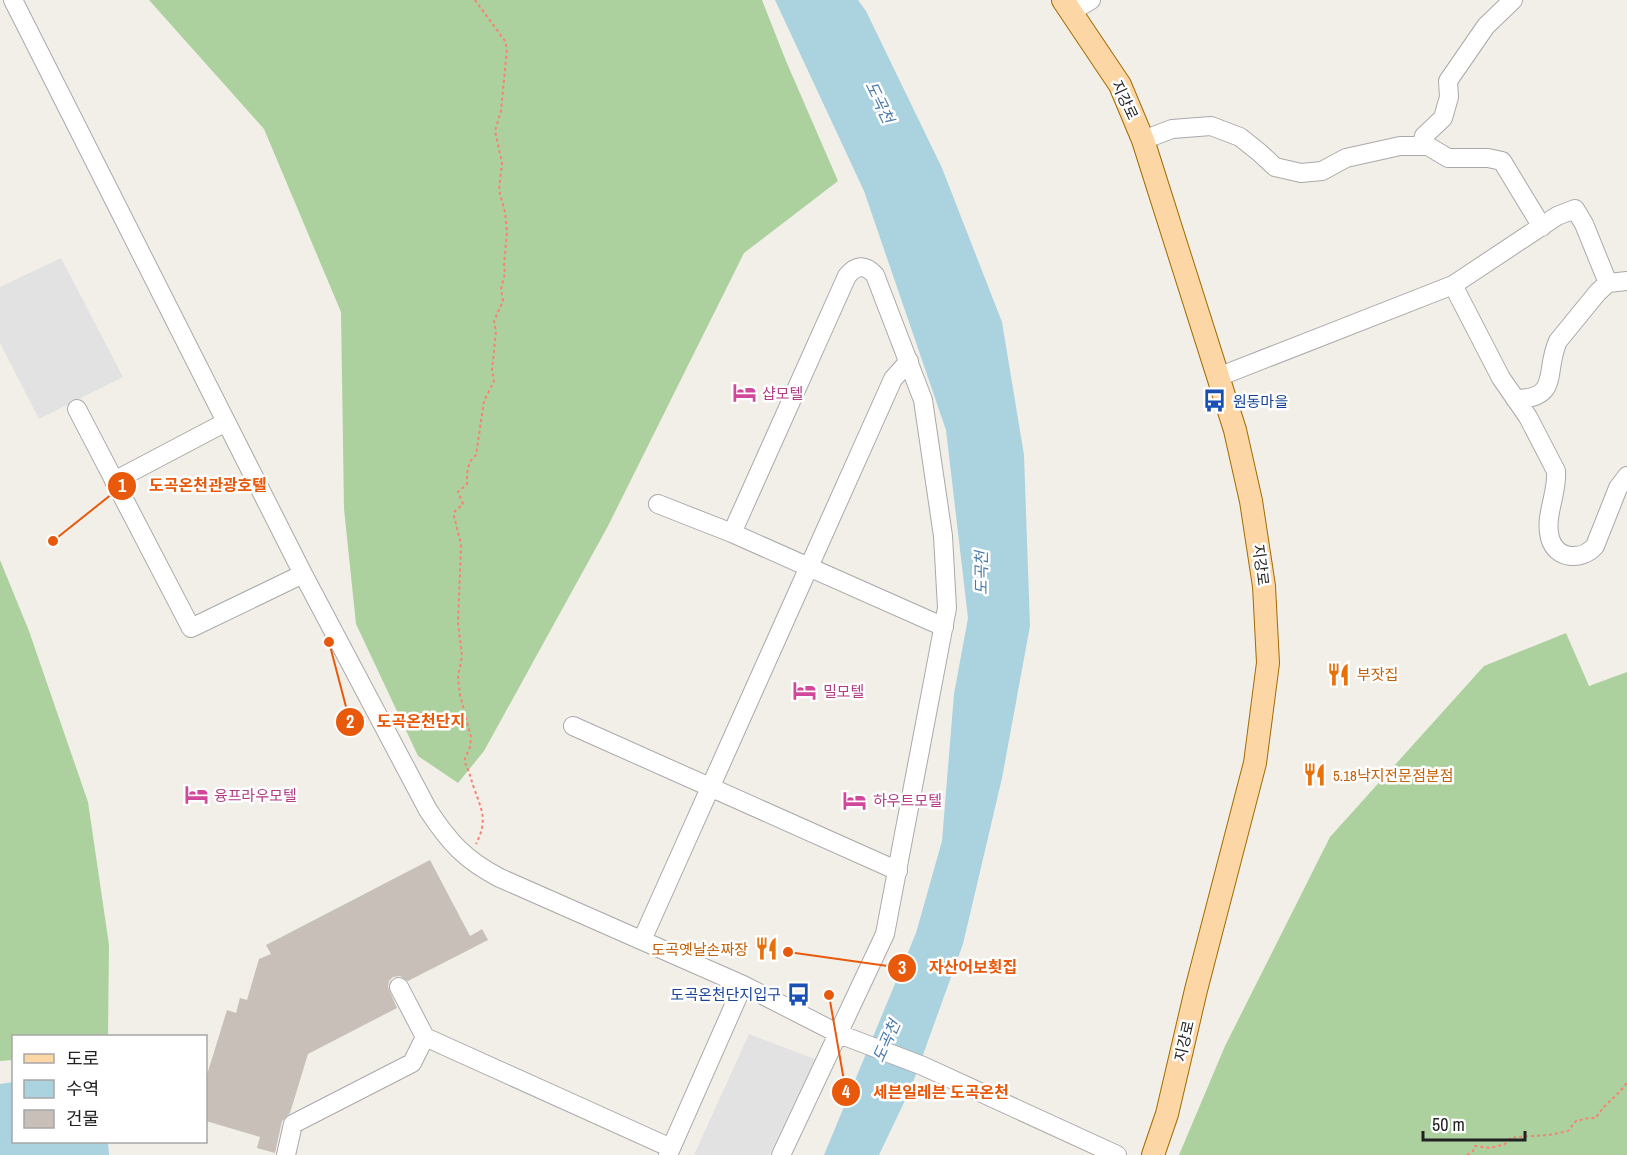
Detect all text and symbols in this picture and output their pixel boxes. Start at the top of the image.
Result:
water label: 도곡천 [860,77,901,129]
street label: 지강로 [1107,77,1143,123]
hotel icon: 샵모텔 [731,380,757,406]
place label: 샵모텔 [762,383,803,404]
bus stop icon: 원동마을 [1202,388,1228,414]
place label: 원동마을 [1233,391,1288,412]
callout: 도곡온천관광호텔 [107,469,278,503]
text: 1 [118,473,127,498]
text: 도곡온천관광호텔 [149,474,267,496]
street label: 지강로 [1248,543,1274,587]
water label: 도곡천 [970,549,992,595]
restaurant icon: 부잣집 [1326,661,1352,687]
place label: 부잣집 [1357,664,1398,685]
hotel icon: 밀모텔 [792,678,818,704]
place label: 밀모텔 [823,681,864,702]
callout: 도곡온천단지 [335,705,477,739]
text: 2 [346,709,354,734]
text: 도곡온천단지 [377,710,465,732]
restaurant icon: 5.18낙지전문점분점 [1302,762,1328,788]
place label: 5.18낙지전문점분점 [1333,765,1454,786]
hotel icon: 융프라우모텔 [183,782,209,808]
place label: 융프라우모텔 [214,785,297,806]
hotel icon: 하우트모텔 [842,787,868,813]
place label: 하우트모텔 [873,790,942,811]
restaurant icon: 도곡옛날손짜장 [753,936,779,962]
place label: 도곡옛날손짜장 [651,939,748,960]
callout: 자산어보횟집 [887,951,1029,985]
text: 3 [898,955,906,980]
text: 자산어보횟집 [929,956,1017,978]
bus stop icon: 도곡온천단지입구 [786,981,812,1007]
place label: 도곡온천단지입구 [671,984,781,1005]
water label: 도곡천 [867,1014,906,1066]
street label: 지강로 [1169,1018,1199,1064]
legend [12,1035,207,1143]
text: 도로 [66,1046,99,1071]
callout: 세븐일레븐 도곡온천 [831,1075,1021,1109]
text: 수역 [66,1076,99,1101]
text: 4 [842,1079,851,1104]
text: 세븐일레븐 도곡온천 [873,1081,1009,1103]
scale bar [1423,1104,1525,1142]
text: 건물 [66,1106,99,1131]
text: 50 m [1432,1112,1465,1137]

